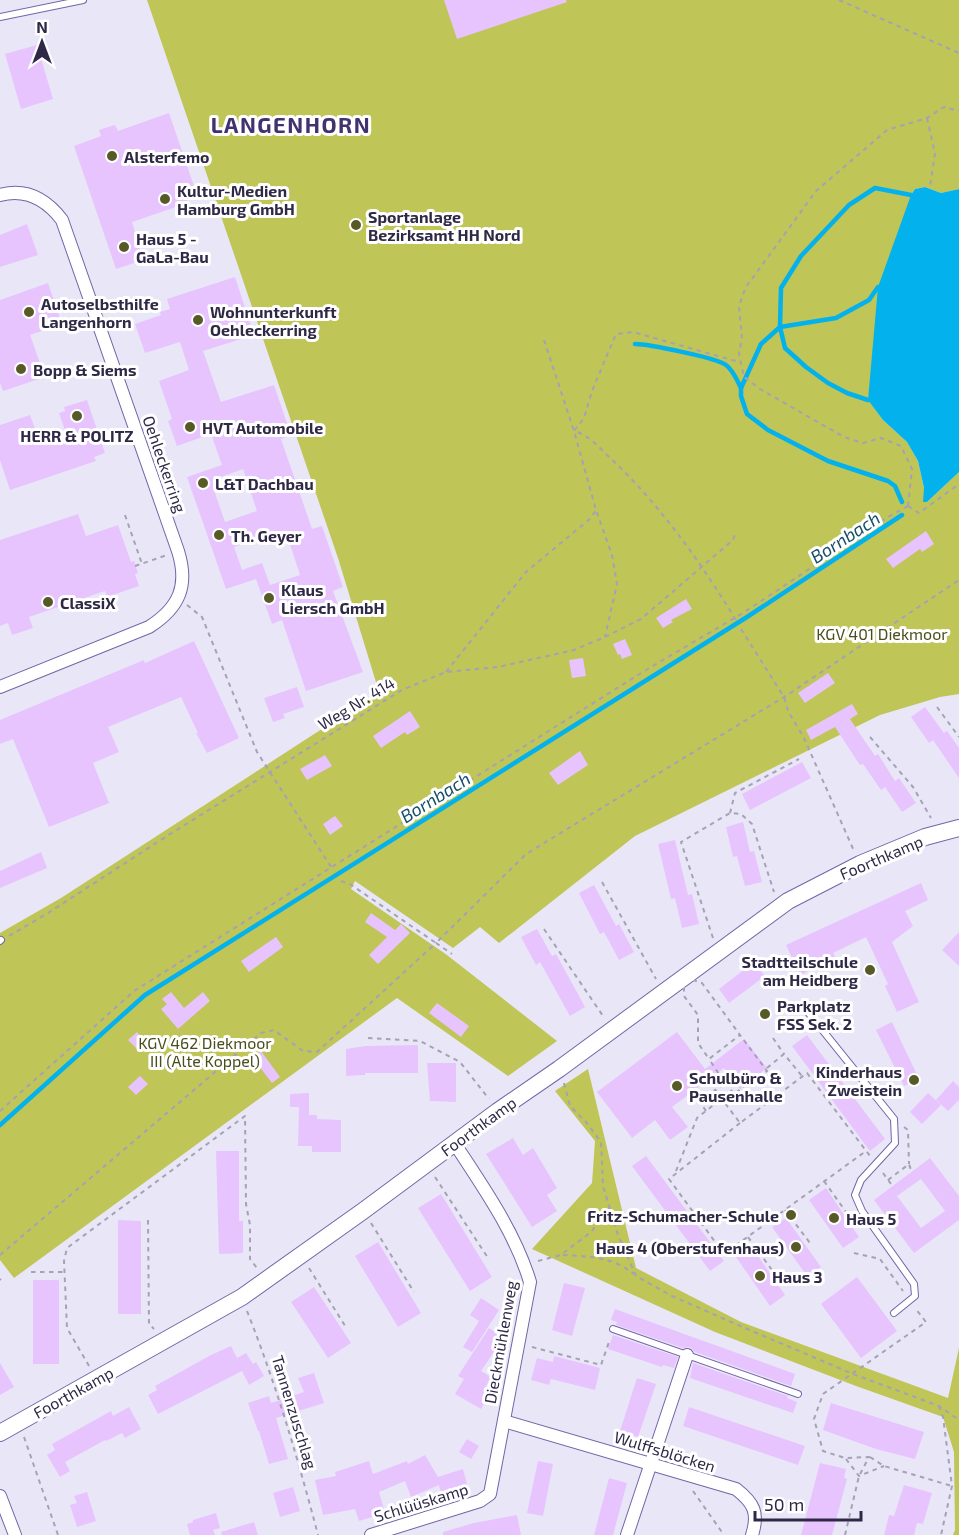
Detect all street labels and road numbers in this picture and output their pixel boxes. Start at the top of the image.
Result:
street label: Oehleckerring [140,413,190,515]
street label: Weg Nr. 414 [314,673,398,733]
street label: Foorthkamp [837,831,925,883]
street label: Foorthkamp [437,1092,519,1160]
street label: Dieckmühlenweg [480,1279,520,1405]
street label: Tannenzuschlag [269,1353,321,1471]
street label: Foorthkamp [30,1362,116,1422]
street label: Wulffsblöcken [612,1427,718,1475]
street label: Schlüüskamp [372,1479,470,1525]

